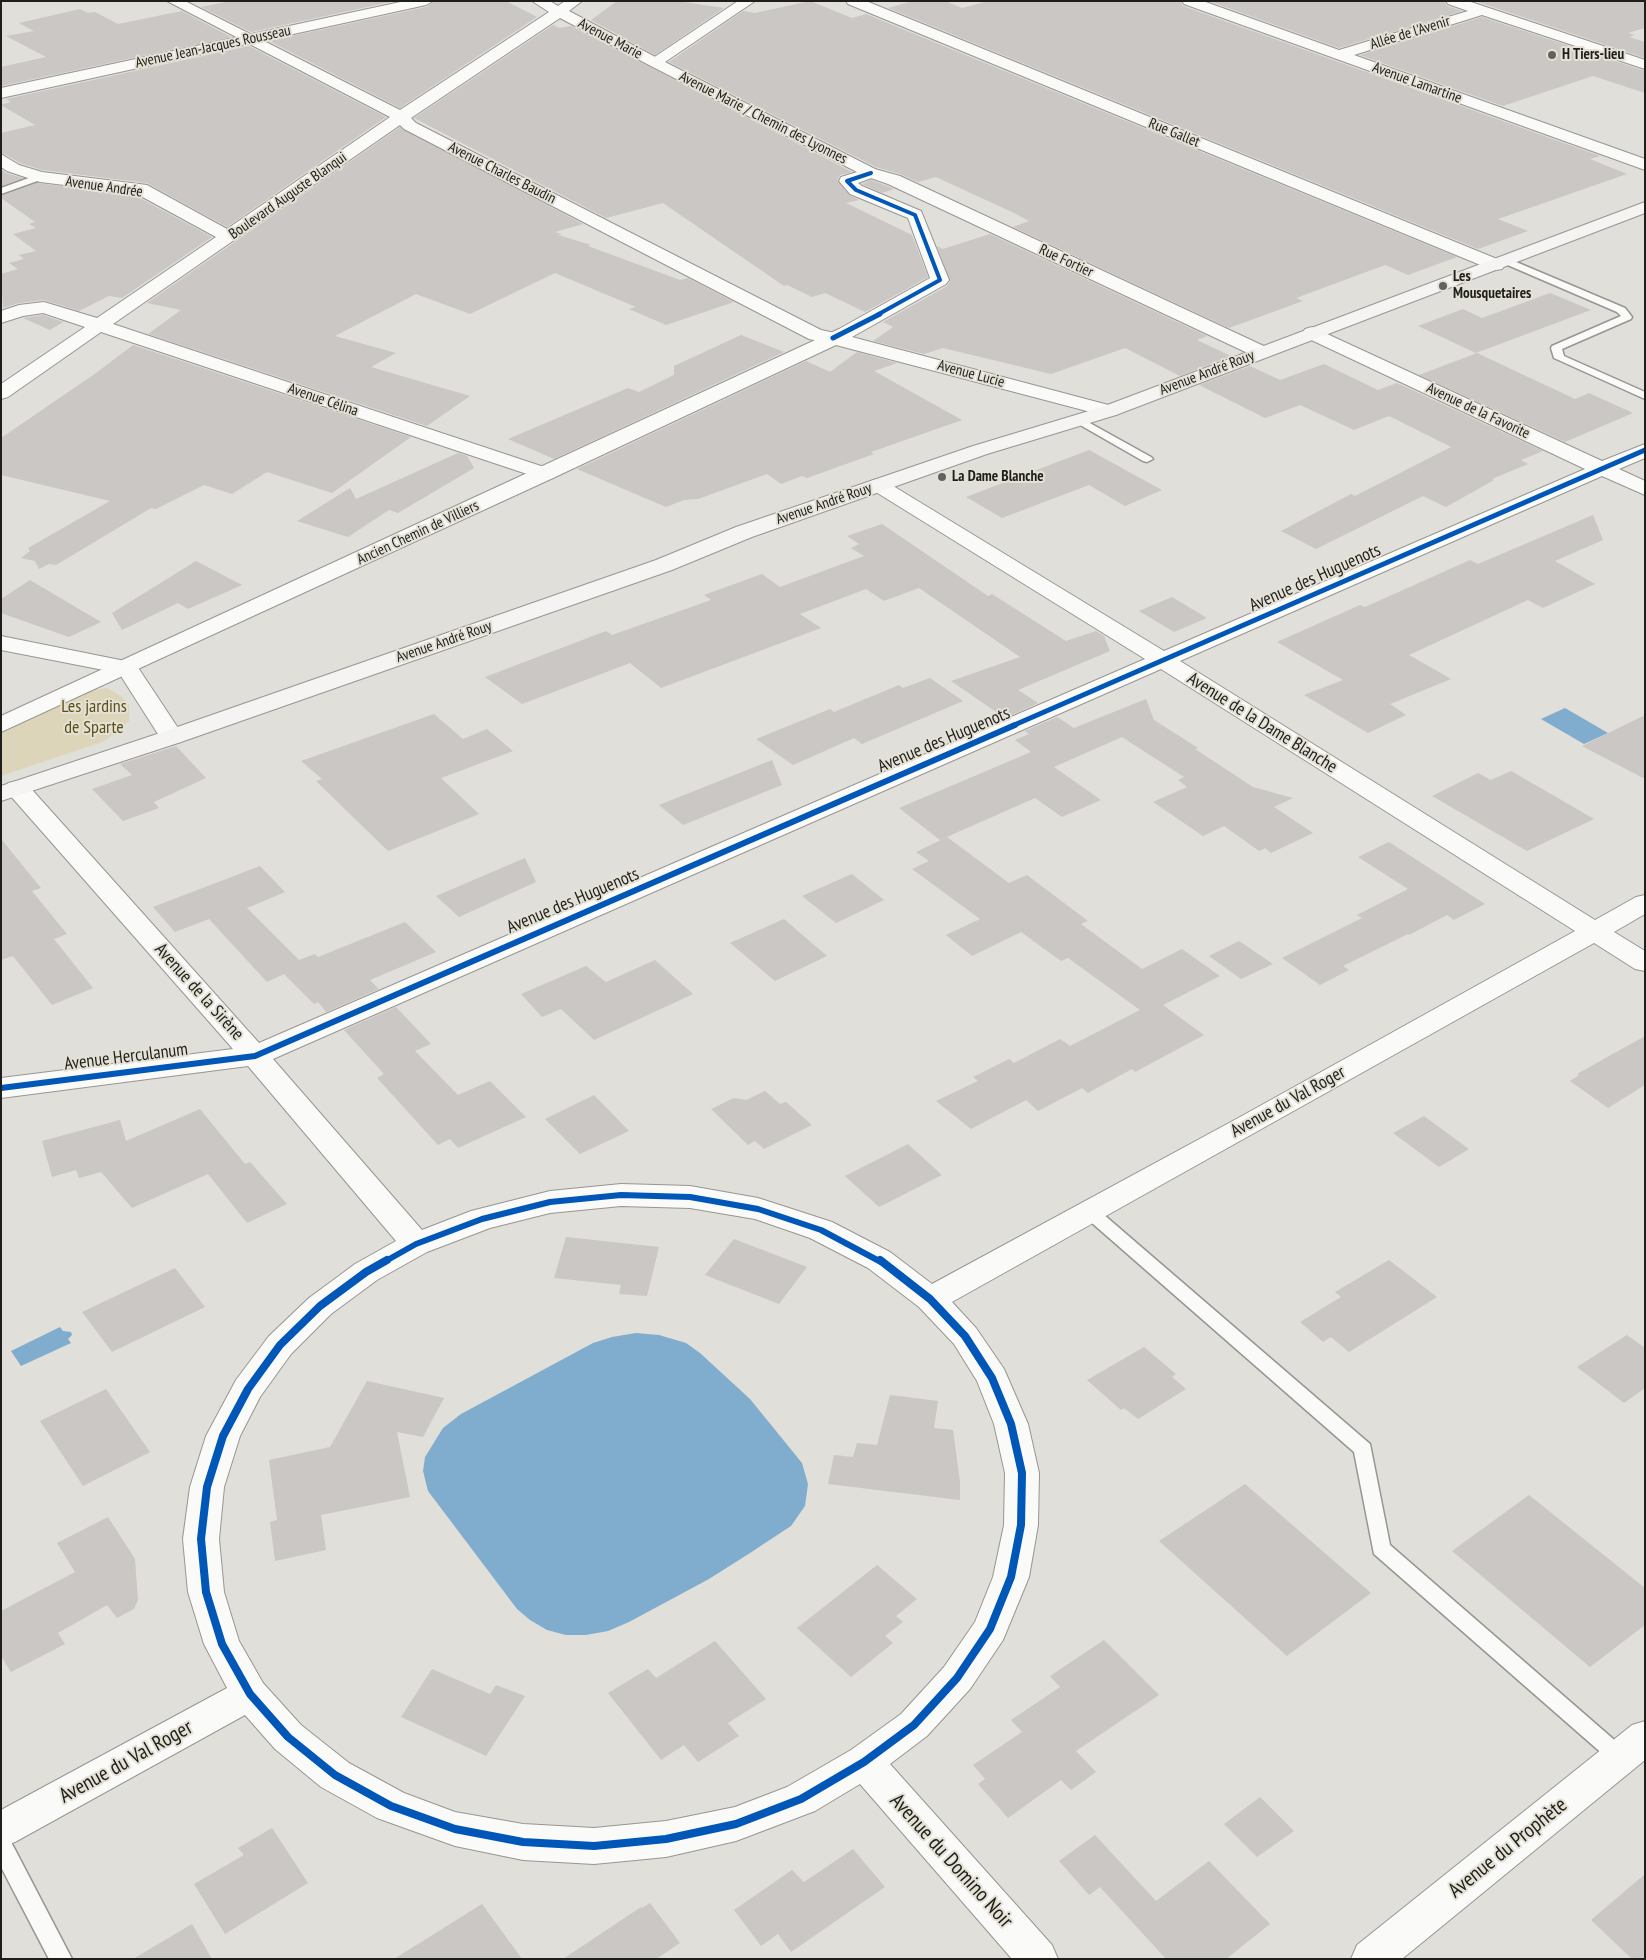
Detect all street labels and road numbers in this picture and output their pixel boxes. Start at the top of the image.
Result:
street label: Allée de l'Avenir [1368,12,1452,54]
street label: Avenue Marie [575,15,645,63]
street label: Avenue Jean-Jacques Rousseau [134,22,292,72]
street label: Avenue Lamartine [1370,59,1464,107]
street label: Avenue Marie / Chemin des Lyonnes [676,68,850,168]
street label: Rue Gallet [1146,115,1202,151]
street label: Avenue Charles Baudin [445,138,559,208]
street label: Boulevard Auguste Blanqui [226,149,350,243]
street label: Avenue Andrée [64,173,144,201]
street label: Rue Fortier [1036,241,1096,281]
street label: Avenue André Rouy [1157,347,1257,399]
street label: Avenue Lucie [936,356,1006,392]
street label: Avenue de la Favorite [1424,379,1532,443]
street label: Avenue Célina [286,380,360,420]
street label: Avenue André Rouy [774,479,874,529]
street label: Ancien Chemin de Villiers [354,497,482,569]
street label: Avenue des Huguenots [1246,539,1384,617]
street label: Avenue André Rouy [394,617,494,667]
street label: Avenue de la Dame Blanche [1183,668,1341,778]
street label: Avenue des Huguenots [875,702,1013,778]
street label: Avenue des Huguenots [504,863,642,939]
street label: Avenue de la Sirène [150,939,248,1045]
street label: Avenue Herculanum [63,1039,189,1075]
street label: Avenue du Val Roger [1227,1062,1349,1142]
street label: Avenue du Val Roger [55,1715,197,1809]
street label: Avenue du Domino Noir [884,1789,1018,1933]
street label: Avenue du Prophète [1444,1792,1572,1904]

